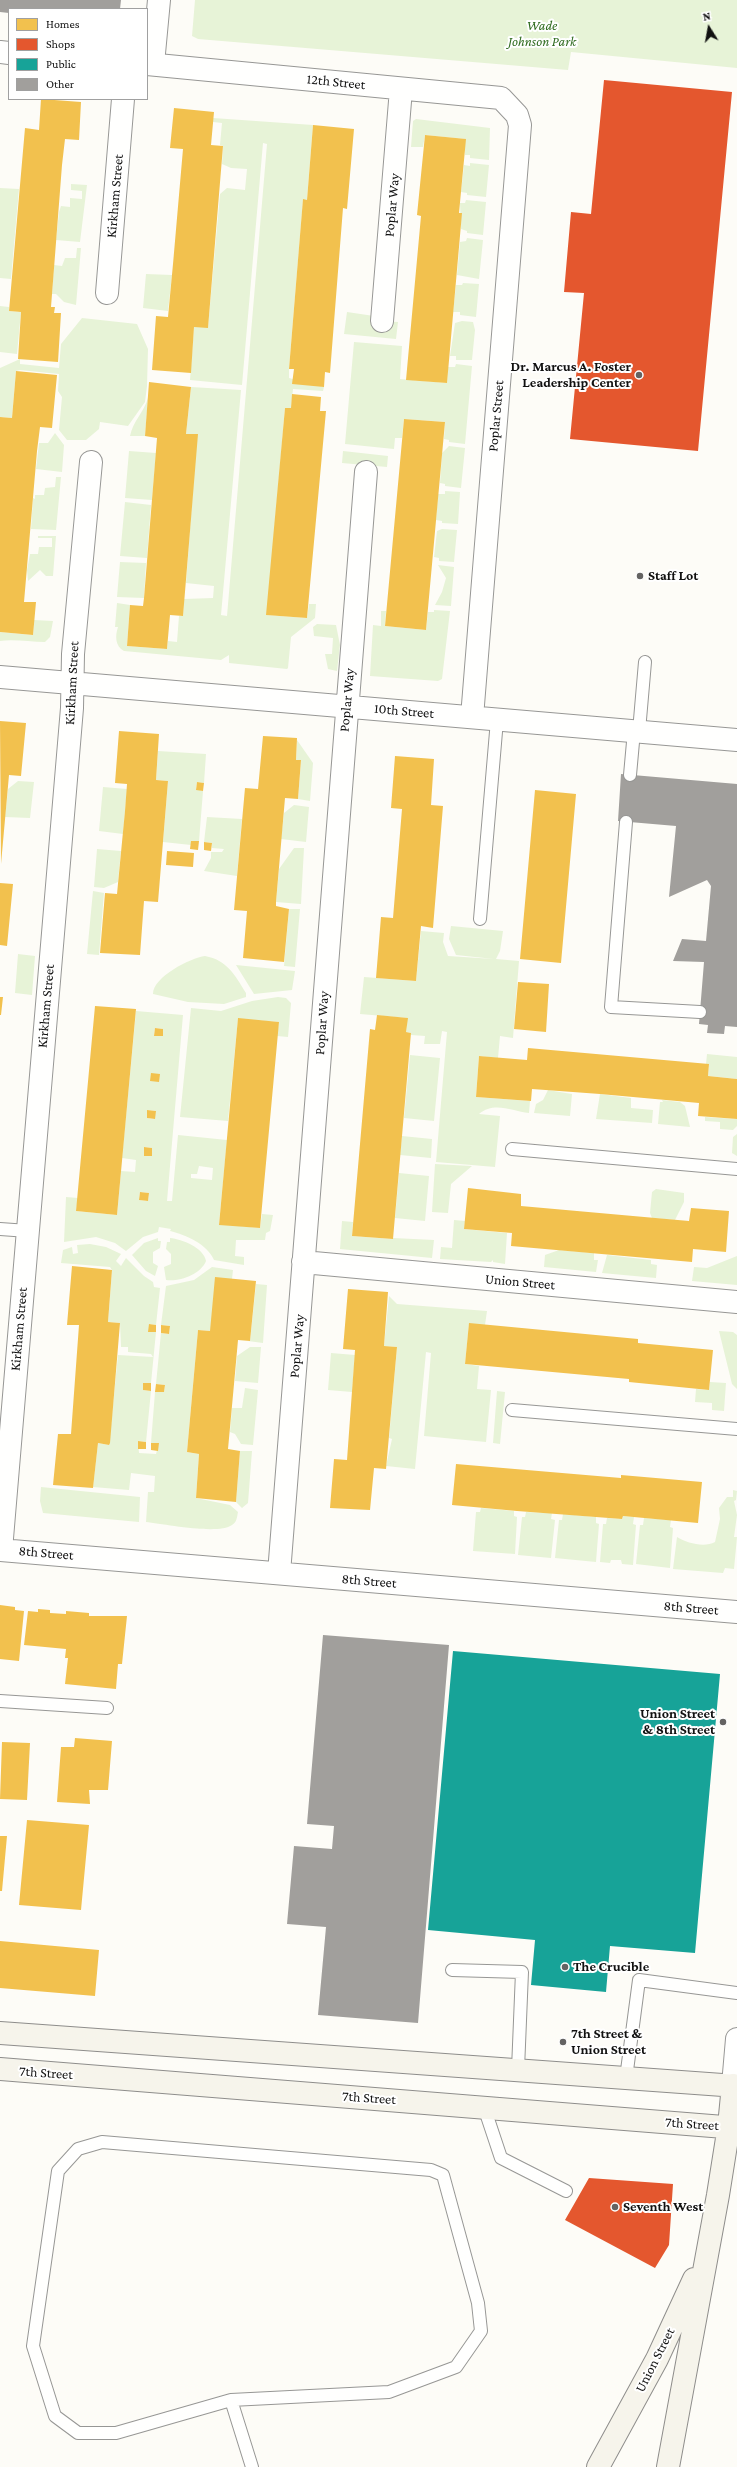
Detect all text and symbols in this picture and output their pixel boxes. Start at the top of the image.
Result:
legend [8,8,148,100]
north arrow [689,8,729,48]
text: N [702,10,712,23]
text: Homes [46,17,79,31]
park label: Wade Johnson Park [508,18,576,50]
text: Shops [46,37,75,51]
text: Public [46,57,76,71]
street label: 12th Street [306,71,366,93]
text: Other [46,77,74,91]
street label: Kirkham Street [103,153,127,239]
street label: Poplar Way [381,172,403,238]
place label: Dr. Marcus A. Foster Leadership Center [511,359,631,392]
marker: Dr. Marcus A. Foster Leadership Center [634,370,644,380]
street label: Poplar Street [485,380,507,452]
place label: Staff Lot [648,568,698,584]
marker: Staff Lot [635,571,645,581]
street label: Kirkham Street [61,641,83,725]
street label: Poplar Way [336,667,358,733]
street label: 10th Street [373,700,435,722]
street label: Kirkham Street [34,963,58,1049]
street label: Poplar Way [311,991,333,1055]
street label: Union Street [484,1271,556,1293]
street label: Kirkham Street [7,1286,31,1372]
street label: Poplar Way [286,1313,308,1379]
street label: 8th Street [18,1542,74,1564]
street label: 8th Street [341,1570,397,1592]
street label: 8th Street [663,1597,719,1619]
place label: Union Street & 8th Street [640,1706,715,1738]
marker: Union Street & 8th Street [718,1717,728,1727]
place label: The Crucible [573,1959,649,1975]
marker: The Crucible [560,1962,570,1972]
place label: 7th Street & Union Street [571,2026,646,2058]
marker: 7th Street & Union Street [558,2037,568,2047]
street label: 7th Street [18,2063,74,2083]
street label: 7th Street [341,2088,397,2108]
street label: 7th Street [664,2114,720,2134]
place label: Seventh West [623,2199,703,2215]
marker: Seventh West [610,2202,620,2212]
street label: Union Street [632,2325,678,2395]

